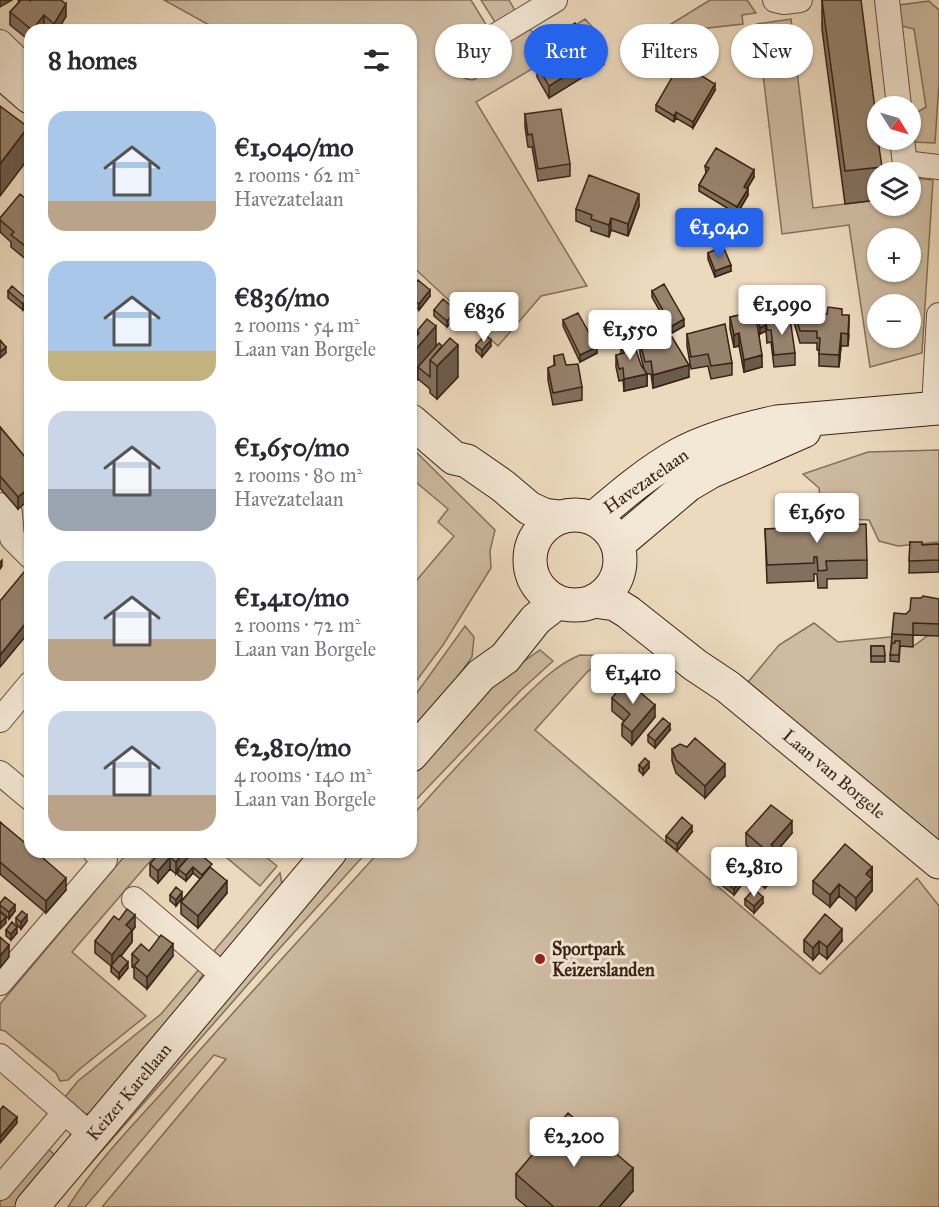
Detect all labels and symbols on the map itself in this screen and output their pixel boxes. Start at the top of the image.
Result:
north arrow [867,96,921,150]
pin: €1,040 [670,208,768,259]
pin: €1,090 [733,285,831,336]
pin: €836 [448,292,520,343]
pin: €1,550 [581,310,679,361]
street label: Havezatelaan [599,444,693,518]
pin: €1,650 [768,493,866,544]
pin: €1,410 [584,654,682,705]
street label: Laan van Borgele [777,724,890,824]
pin: €2,810 [705,847,803,898]
place label: Sportpark Keizerslanden [552,938,655,981]
marker: Sportpark Keizerslanden [533,952,547,966]
street label: Keizer Karellaan [82,1039,176,1145]
pin: €2,200 [525,1117,623,1168]

